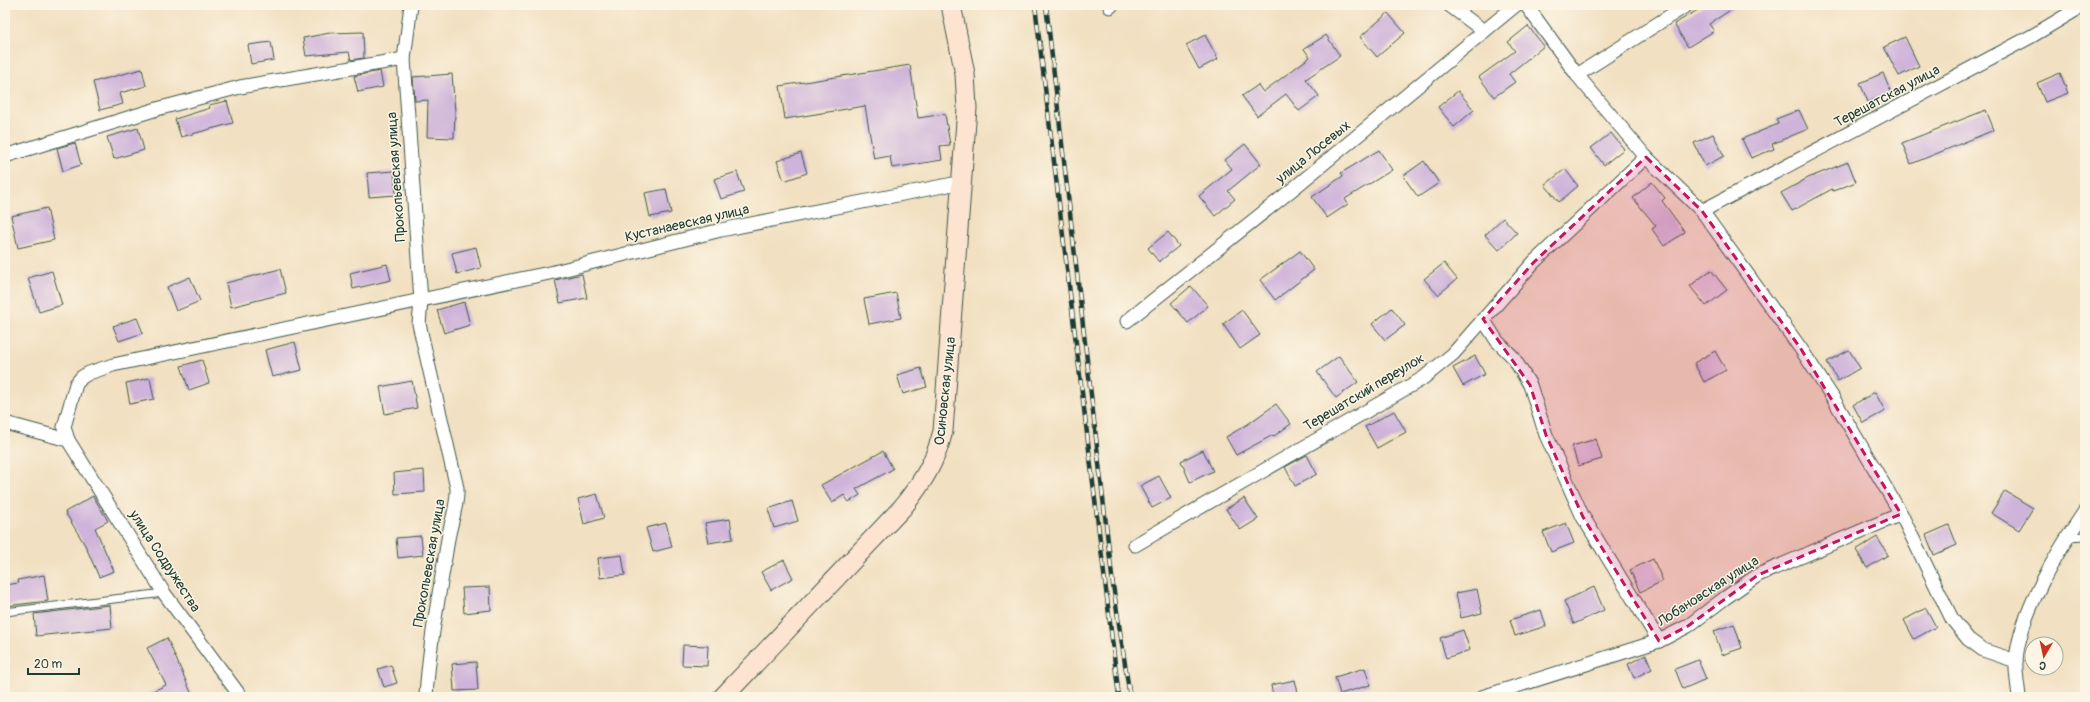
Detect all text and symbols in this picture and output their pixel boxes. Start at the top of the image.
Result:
street label: Терешатская улица [1831,61,1943,131]
street label: Прокопьевская улица [383,112,409,242]
street label: улица Лосевых [1272,117,1354,188]
street label: Кустанаевская улица [623,200,751,246]
street label: Осиновская улица [931,336,959,446]
street label: Терешатский переулок [1301,349,1427,435]
street label: Прокопьевская улица [409,498,449,628]
street label: улица Содружества [125,506,204,615]
street label: Лобановская улица [1653,552,1762,631]
north arrow [2024,636,2064,676]
scale bar [28,650,79,676]
text: 20 m [34,657,63,672]
text: С [2038,658,2047,672]

